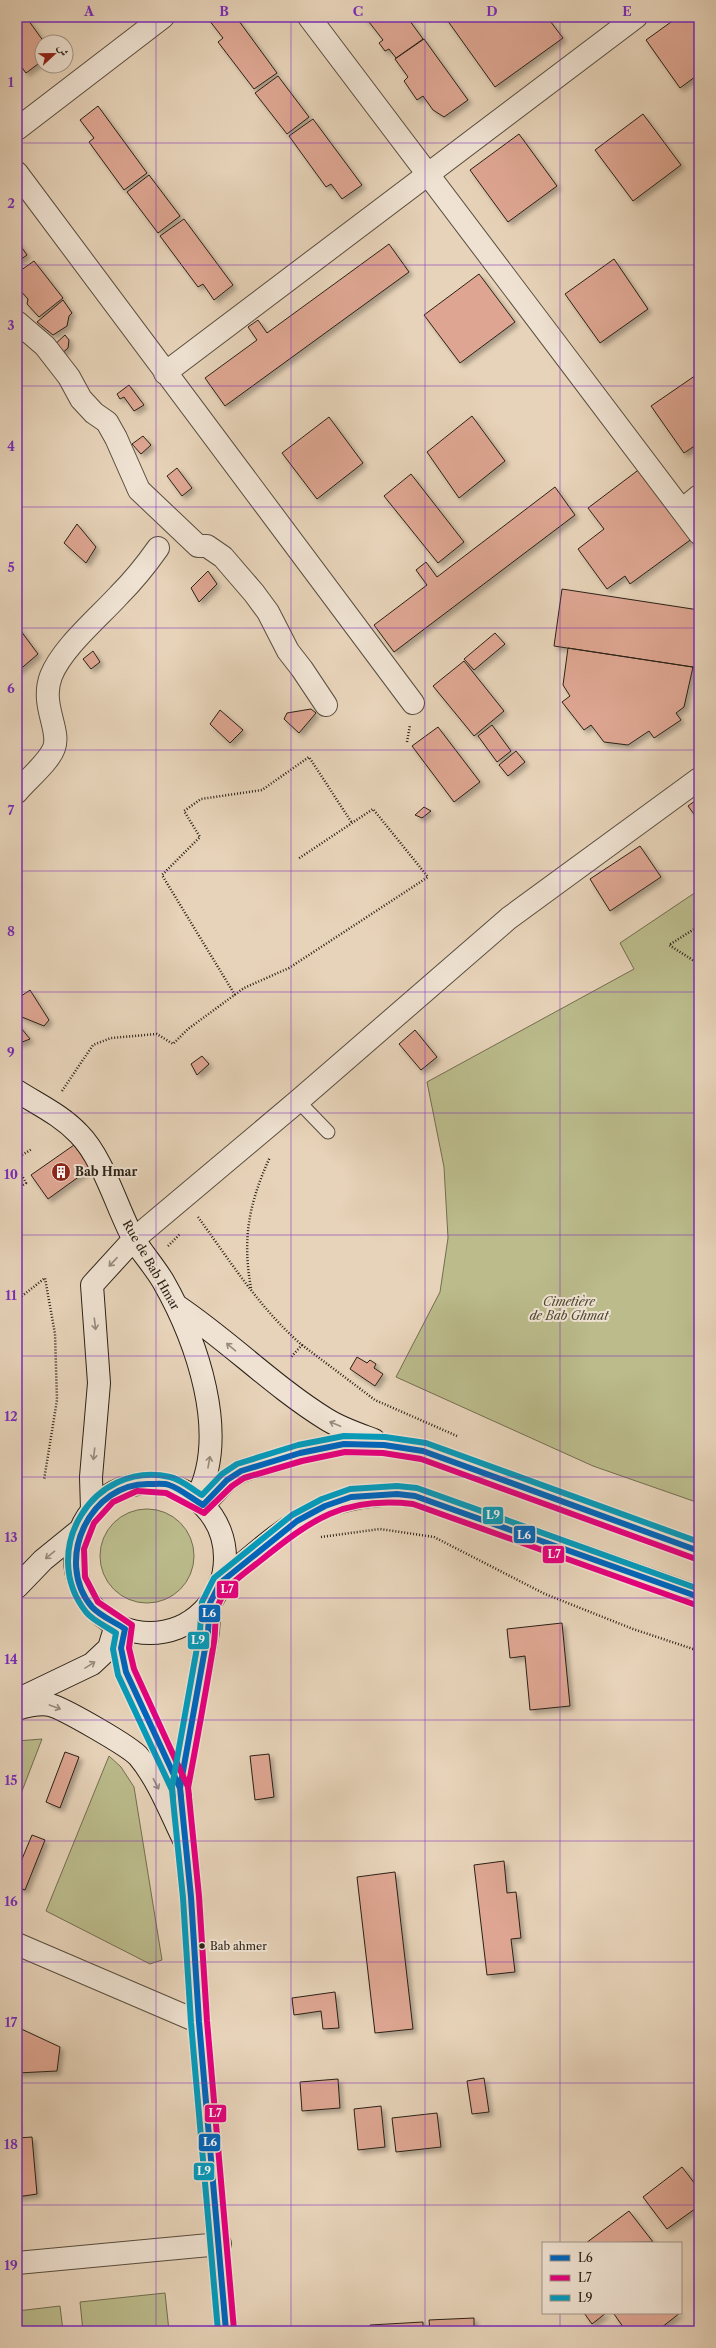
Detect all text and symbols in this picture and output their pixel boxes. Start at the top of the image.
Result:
text: A [83,3,95,19]
text: B [219,3,229,19]
text: C [353,3,363,19]
text: D [486,3,498,19]
text: E [622,3,632,19]
north arrow [34,34,74,74]
text: ش [55,43,72,58]
text: 1 [8,74,14,90]
text: 2 [7,195,15,211]
text: 3 [7,317,15,333]
text: 4 [7,438,15,454]
text: 5 [7,559,15,575]
text: 6 [7,680,15,696]
text: 7 [8,802,15,818]
text: 8 [7,923,15,939]
text: 9 [7,1044,15,1060]
building icon: Bab Hmar [50,1161,72,1183]
place label: Bab Hmar [75,1164,138,1179]
text: 10 [4,1166,18,1182]
street label: Rue de Bab Hmar [120,1217,183,1312]
one-way arrow [109,1257,118,1267]
text: 11 [5,1287,17,1303]
park label: Cimetière de Bab Ghmat [529,1294,609,1323]
one-way arrow [91,1317,99,1330]
one-way arrow [225,1342,236,1351]
text: 12 [4,1408,18,1424]
one-way arrow [330,1419,342,1427]
one-way arrow [90,1447,98,1460]
one-way arrow [205,1456,213,1469]
line badge: L9 [482,1506,504,1525]
text: L9 [486,1508,500,1522]
line badge: L6 [513,1525,536,1544]
text: L6 [517,1528,532,1542]
text: 13 [4,1529,18,1545]
line badge: L7 [542,1545,565,1564]
text: L7 [547,1547,561,1561]
one-way arrow [44,1550,55,1559]
line badge: L7 [216,1580,239,1599]
text: L7 [220,1582,234,1596]
line badge: L6 [198,1604,221,1623]
text: L6 [202,1606,217,1620]
line badge: L9 [187,1631,210,1650]
text: L9 [191,1633,205,1647]
text: 14 [4,1651,18,1667]
one-way arrow [84,1660,95,1669]
one-way arrow [49,1704,61,1712]
text: 15 [4,1772,18,1788]
one-way arrow [153,1778,160,1790]
text: 16 [4,1893,18,1909]
place label: Bab ahmer [210,1939,267,1953]
marker: Bab ahmer [197,1941,207,1951]
text: 17 [5,2014,18,2030]
line badge: L7 [204,2104,227,2123]
text: L7 [208,2106,222,2120]
line badge: L6 [198,2133,221,2152]
text: L6 [203,2135,218,2149]
text: 18 [4,2136,18,2152]
line badge: L9 [193,2162,215,2181]
text: L9 [197,2164,211,2178]
legend [542,2242,682,2314]
text: L6 [578,2250,593,2265]
text: 19 [4,2257,18,2273]
text: L7 [578,2270,592,2285]
text: L9 [578,2290,593,2305]

